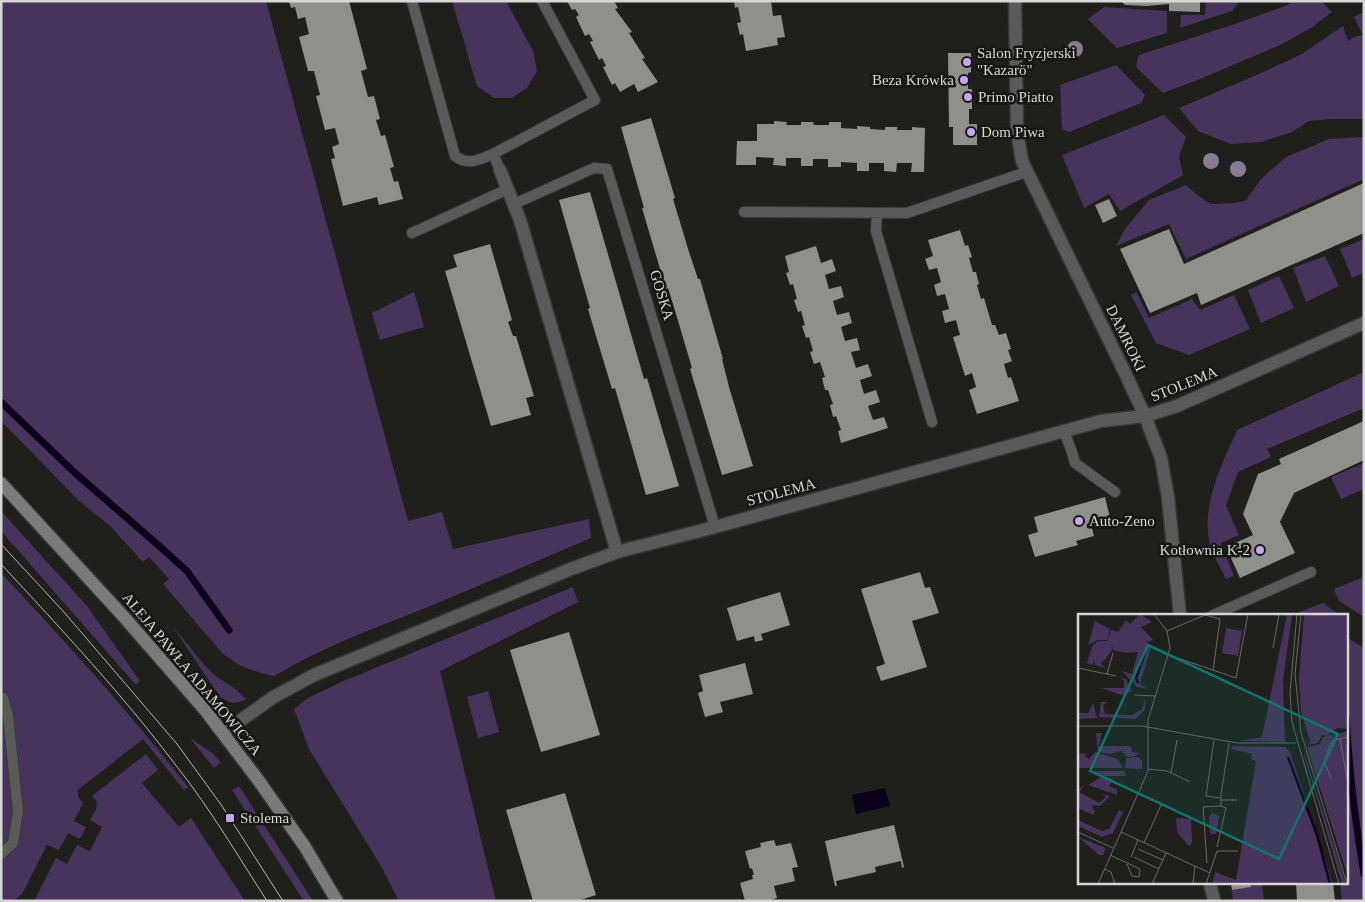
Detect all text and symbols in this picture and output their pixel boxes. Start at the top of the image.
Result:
place label: Salon Fryzjerski "Kazarö" [977,45,1076,78]
marker: Salon Fryzjerski "Kazarö" [961,56,973,68]
place label: Beza Krówka [872,72,954,88]
marker: Beza Krówka [958,74,970,86]
place label: Primo Piatto [978,89,1053,105]
marker: Primo Piatto [962,91,974,103]
place label: Dom Piwa [981,124,1045,140]
marker: Dom Piwa [965,126,977,138]
street label: GOSKA [647,268,677,322]
street label: DAMROKI [1103,302,1149,374]
street label: STOLEMA [1148,363,1220,405]
street label: STOLEMA [745,475,817,509]
place label: Auto-Zeno [1089,513,1155,529]
marker: Auto-Zeno [1073,515,1085,527]
place label: Kotłownia K-2 [1160,542,1250,558]
marker: Kotłownia K-2 [1254,544,1266,556]
street label: ALEJA PAWŁA ADAMOWICZA [119,589,265,759]
inset map [1078,614,1348,884]
place label: Stolema [240,810,290,826]
marker: Stolema [224,812,236,824]

